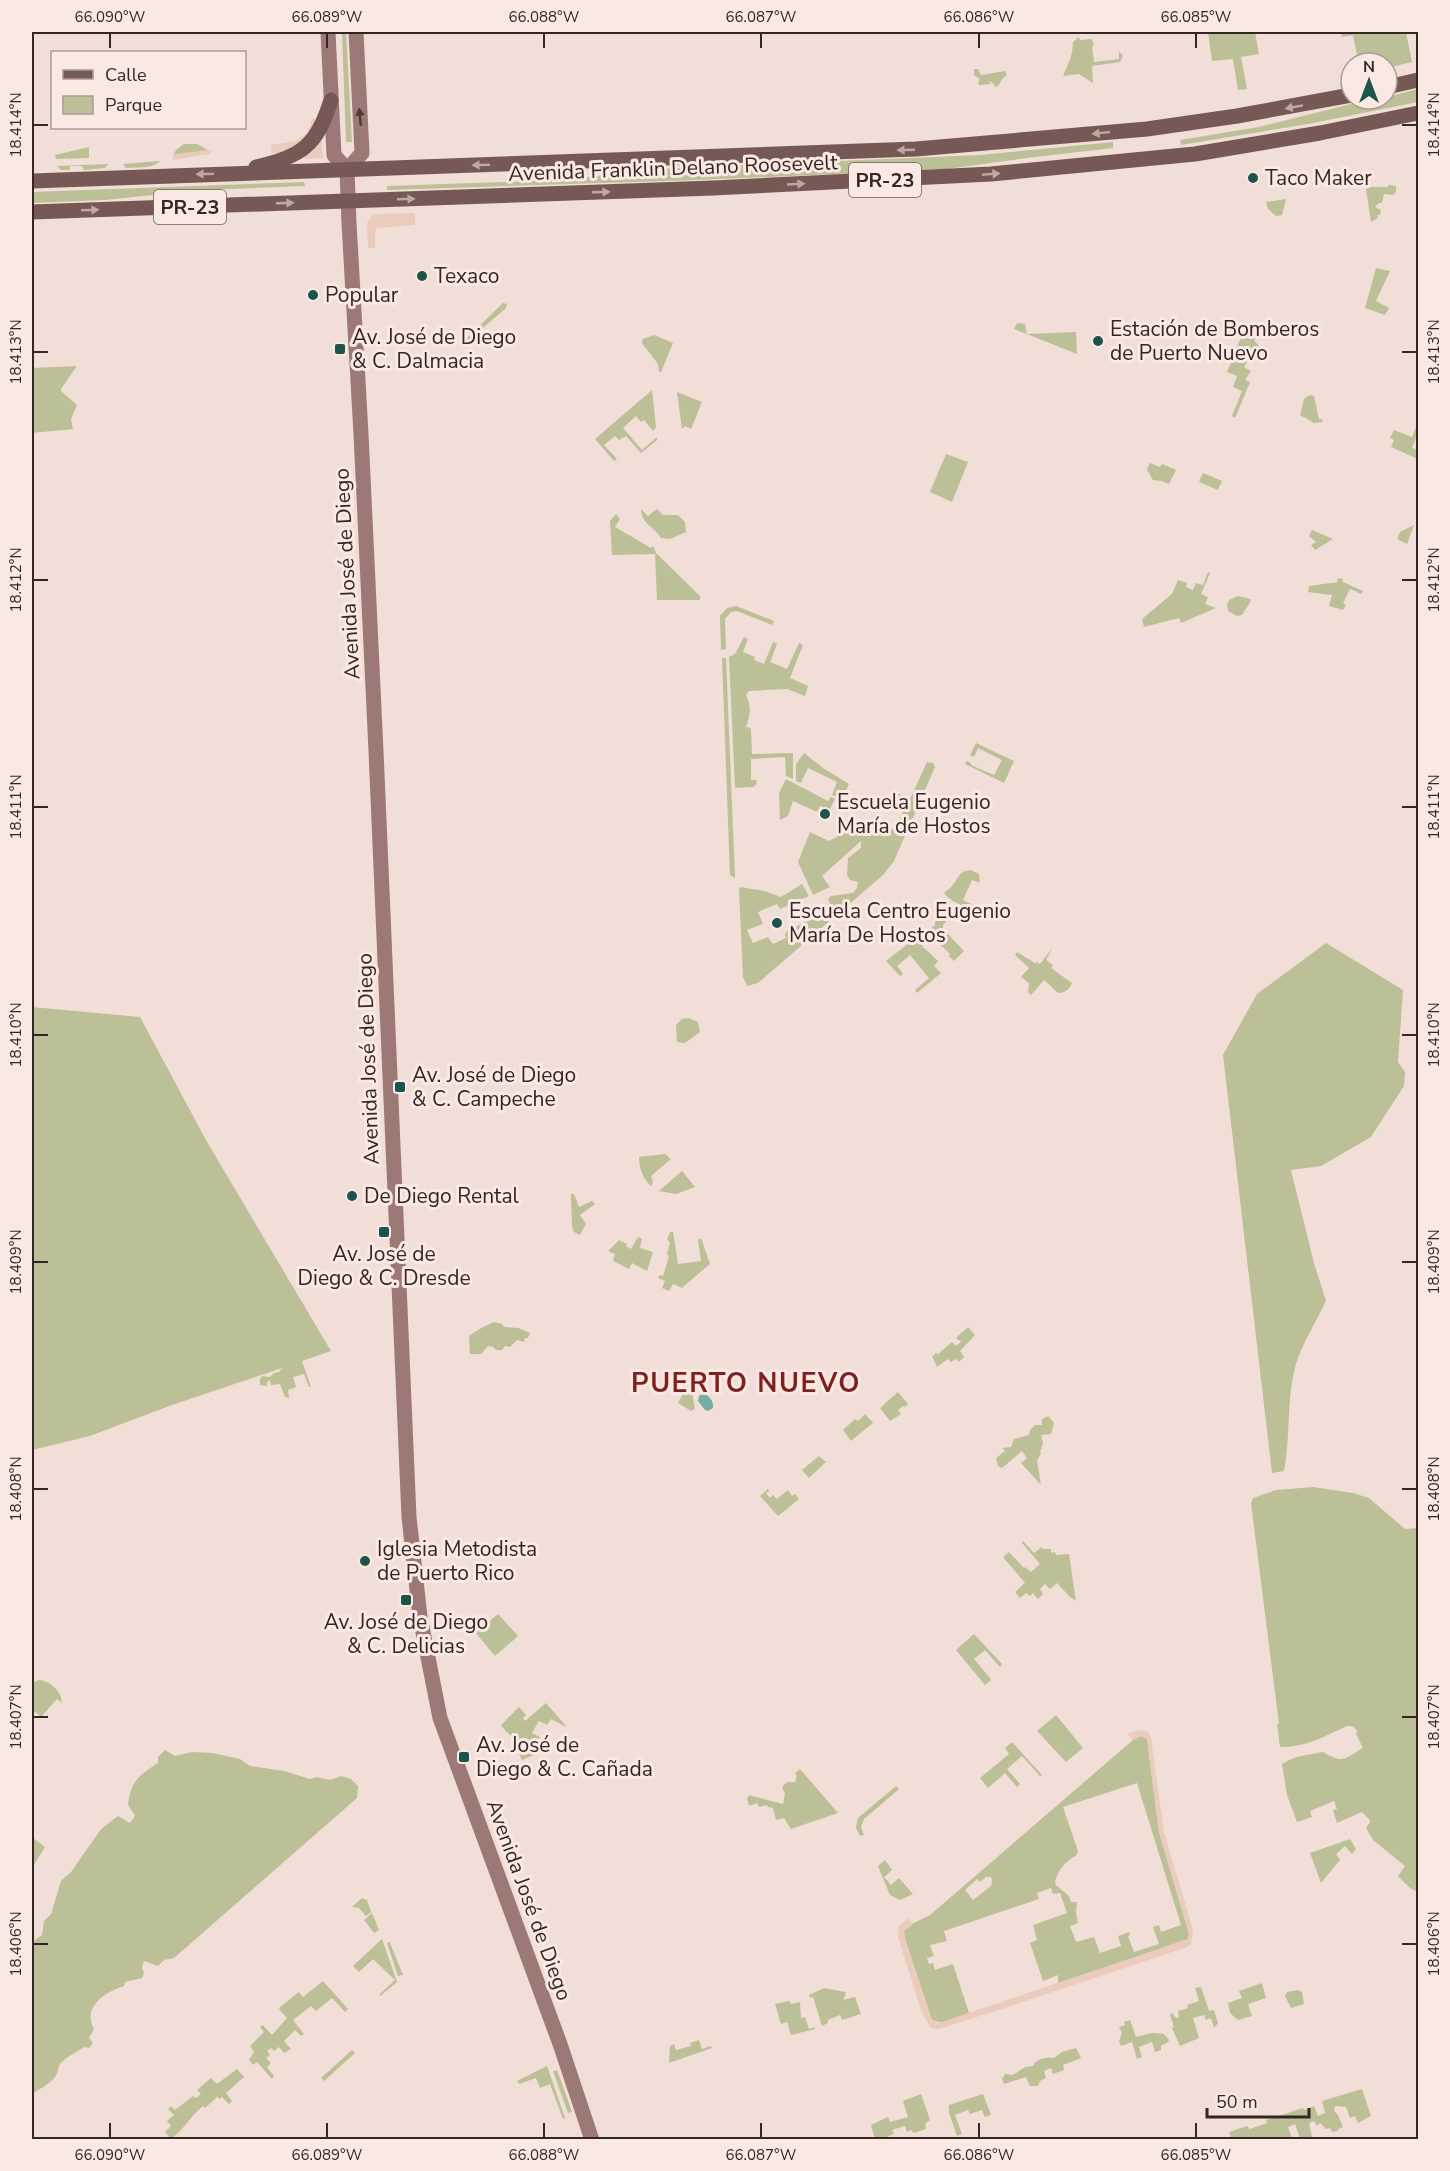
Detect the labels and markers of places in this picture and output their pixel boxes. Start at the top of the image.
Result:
place label: Taco Maker [1265,164,1372,192]
marker: Taco Maker [1246,171,1260,185]
place label: Texaco [434,262,499,290]
marker: Texaco [415,269,429,283]
place label: Popular [325,281,399,309]
marker: Popular [306,288,320,302]
place label: Estación de Bomberos de Puerto Nuevo [1110,315,1319,367]
place label: Av. José de Diego & C. Dalmacia [352,323,516,375]
marker: Estación de Bomberos de Puerto Nuevo [1091,334,1105,348]
marker: Av. José de Diego & C. Dalmacia [333,342,347,356]
place label: Escuela Eugenio María de Hostos [837,788,991,840]
marker: Escuela Eugenio María de Hostos [818,807,832,821]
place label: Escuela Centro Eugenio María De Hostos [789,897,1011,949]
marker: Escuela Centro Eugenio María De Hostos [770,916,784,930]
place label: Av. José de Diego & C. Campeche [412,1061,576,1113]
marker: Av. José de Diego & C. Campeche [393,1080,407,1094]
place label: De Diego Rental [364,1182,520,1210]
marker: De Diego Rental [345,1189,359,1203]
marker: Av. José de Diego & C. Dresde [377,1225,391,1239]
place label: Av. José de Diego & C. Dresde [297,1240,471,1292]
place label: Iglesia Metodista de Puerto Rico [377,1535,537,1587]
marker: Iglesia Metodista de Puerto Rico [358,1554,372,1568]
marker: Av. José de Diego & C. Delicias [399,1593,413,1607]
place label: Av. José de Diego & C. Delicias [324,1608,488,1660]
place label: Av. José de Diego & C. Cañada [476,1731,653,1783]
marker: Av. José de Diego & C. Cañada [457,1750,471,1764]

